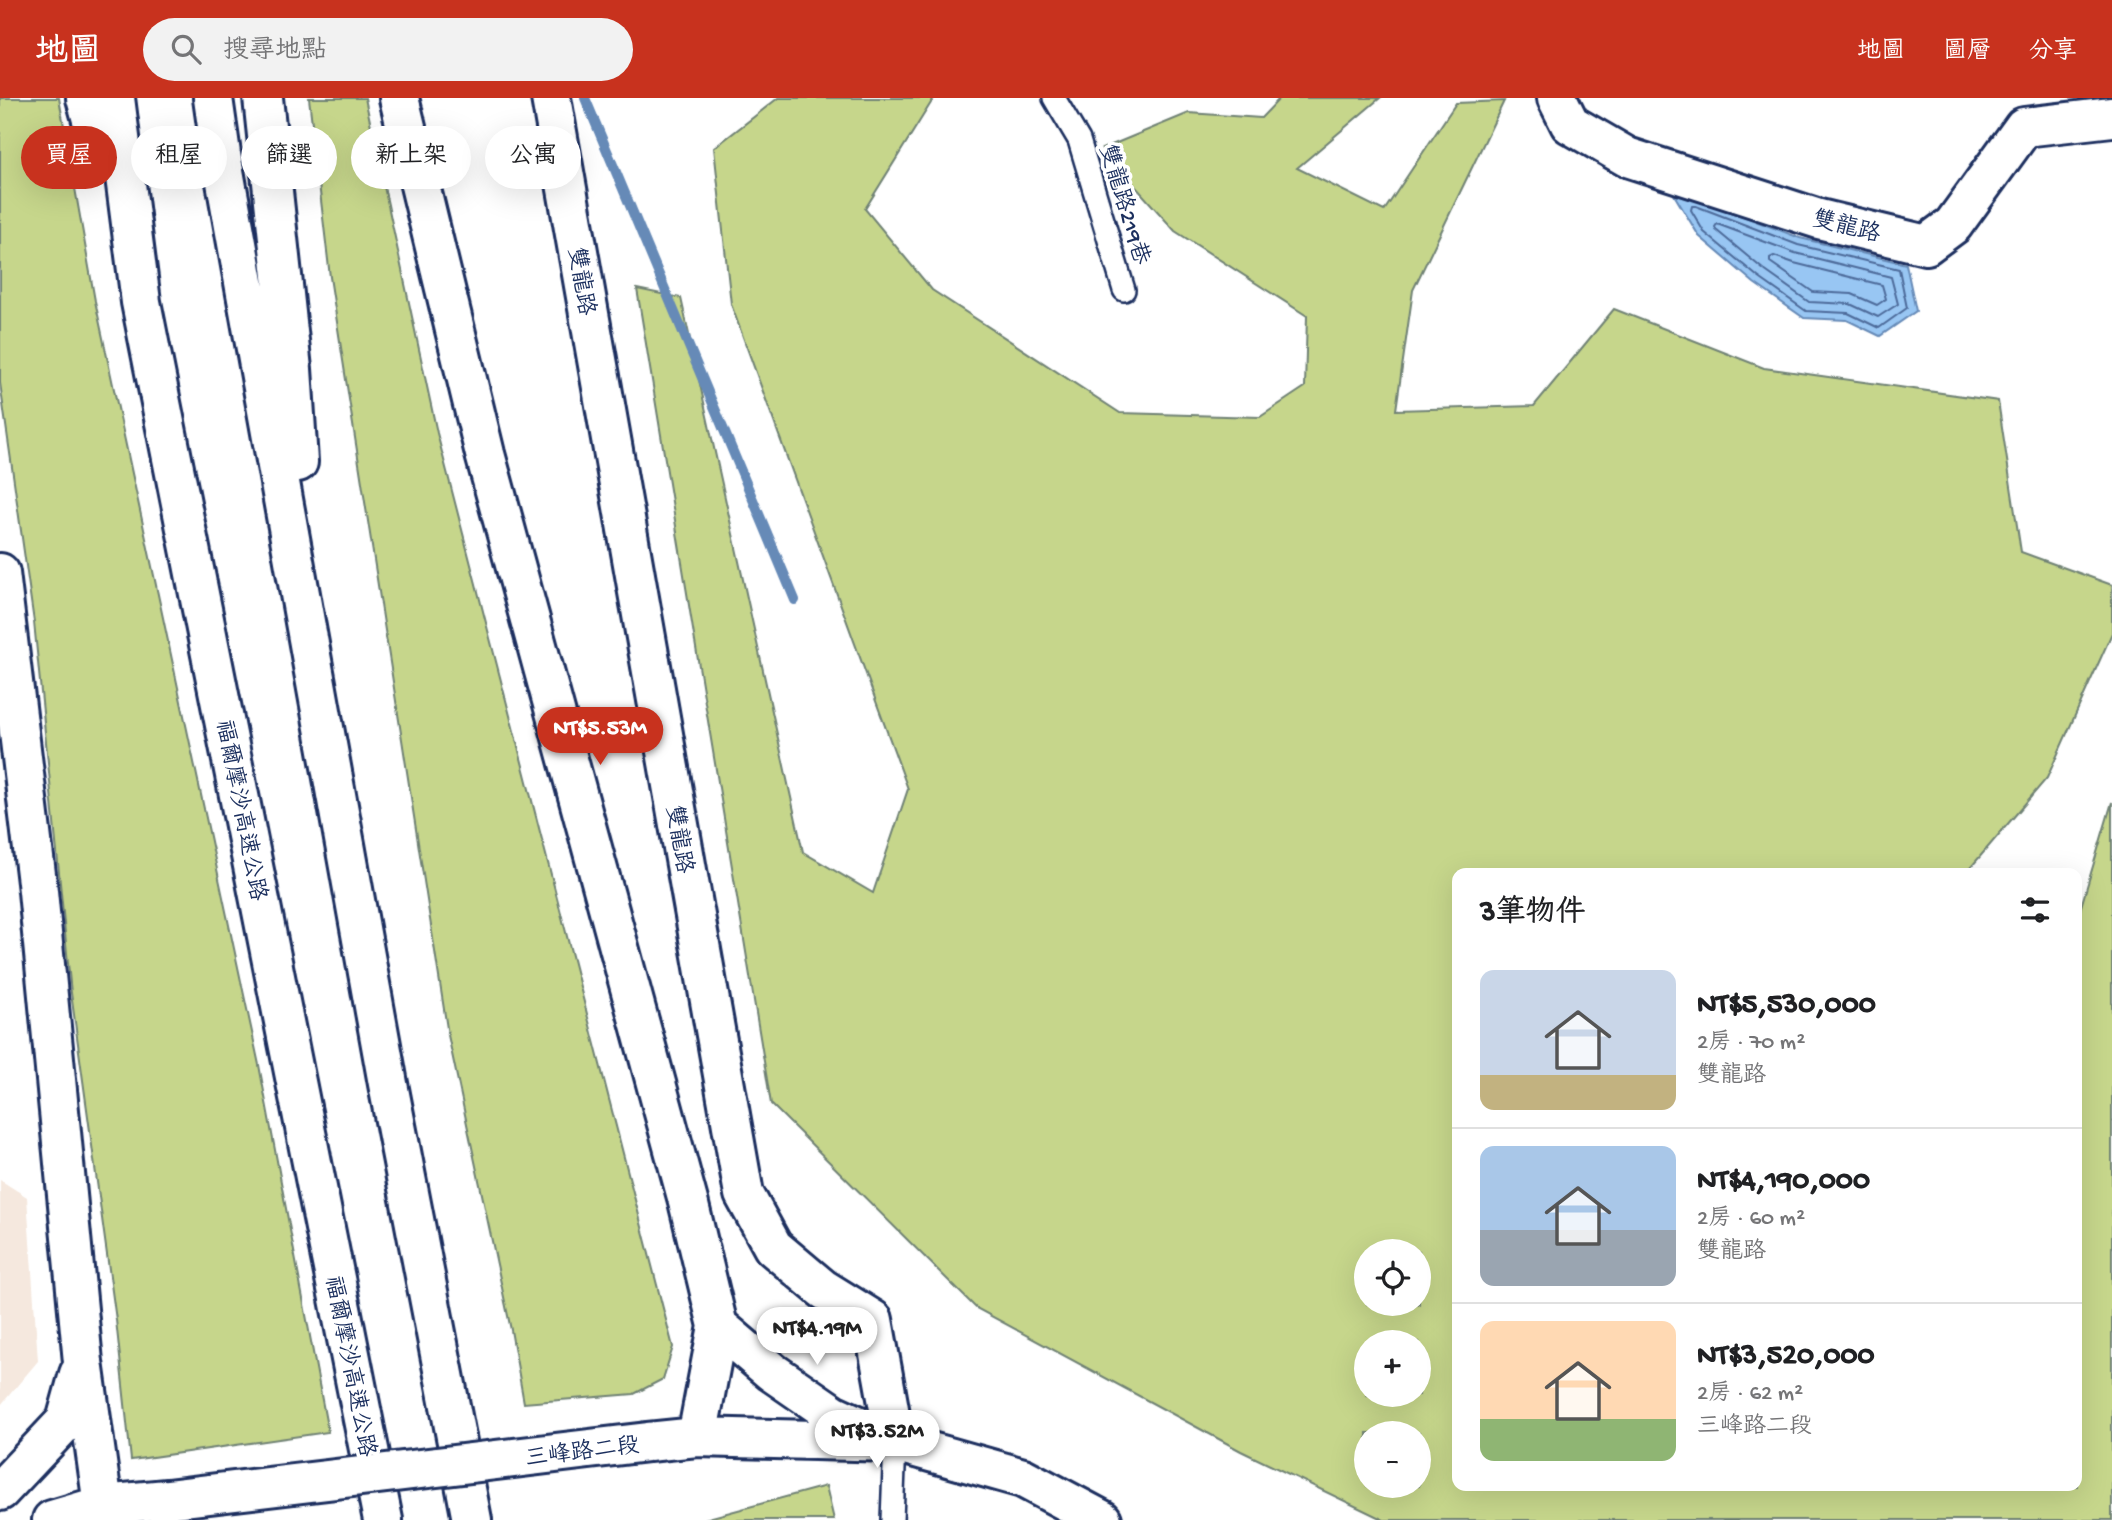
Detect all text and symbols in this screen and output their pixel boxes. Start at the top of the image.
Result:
search box [143,18,633,81]
icon: search [167,30,205,68]
text: 地圖 [35,35,101,73]
text: 搜尋地點 [223,37,327,68]
text: 地圖 [1857,38,1905,67]
text: 圖層 [1943,38,1991,67]
text: 分享 [2029,38,2077,67]
chip: 買屋 [21,126,117,189]
chip: 租屋 [131,126,227,189]
chip: 篩選 [241,126,337,189]
chip: 新上架 [351,126,471,189]
chip: 公寓 [485,126,581,189]
street label: 雙龍路219巷 [1092,141,1155,269]
street label: 雙龍路 [1809,206,1883,250]
street label: 雙龍路 [560,245,600,318]
pin: NT$5.53M [528,708,672,767]
text: NT$5.53M [553,716,647,743]
street label: 福爾摩沙高速公路 [209,717,272,904]
street label: 雙龍路 [658,803,698,876]
icon: filters [2016,891,2054,929]
text: 3筆物件 [1480,897,1586,932]
text: NT$5,530,000 [1697,989,1876,1024]
icon: home [1536,998,1620,1082]
text: 2房 · 70 m² [1697,1030,1805,1057]
text: 雙龍路 [1697,1063,1766,1090]
text: NT$4,190,000 [1697,1165,1870,1200]
icon: home [1536,1174,1620,1258]
text: 2房 · 60 m² [1697,1206,1805,1233]
map controls [1354,1239,1431,1498]
button: locate [1354,1239,1431,1316]
text: 雙龍路 [1697,1239,1766,1266]
street label: 福爾摩沙高速公路 [318,1273,381,1460]
pin: NT$4.19M [745,1308,889,1367]
text: NT$4.19M [772,1316,862,1343]
button: + [1354,1330,1431,1407]
text: NT$3,520,000 [1697,1340,1875,1375]
icon: home [1536,1349,1620,1433]
text: 2房 · 62 m² [1697,1381,1803,1408]
pin: NT$3.52M [805,1410,949,1470]
text: 三峰路二段 [1697,1414,1812,1441]
text: NT$3.52M [831,1419,923,1446]
button: − [1354,1421,1431,1498]
street label: 三峰路二段 [524,1432,641,1474]

